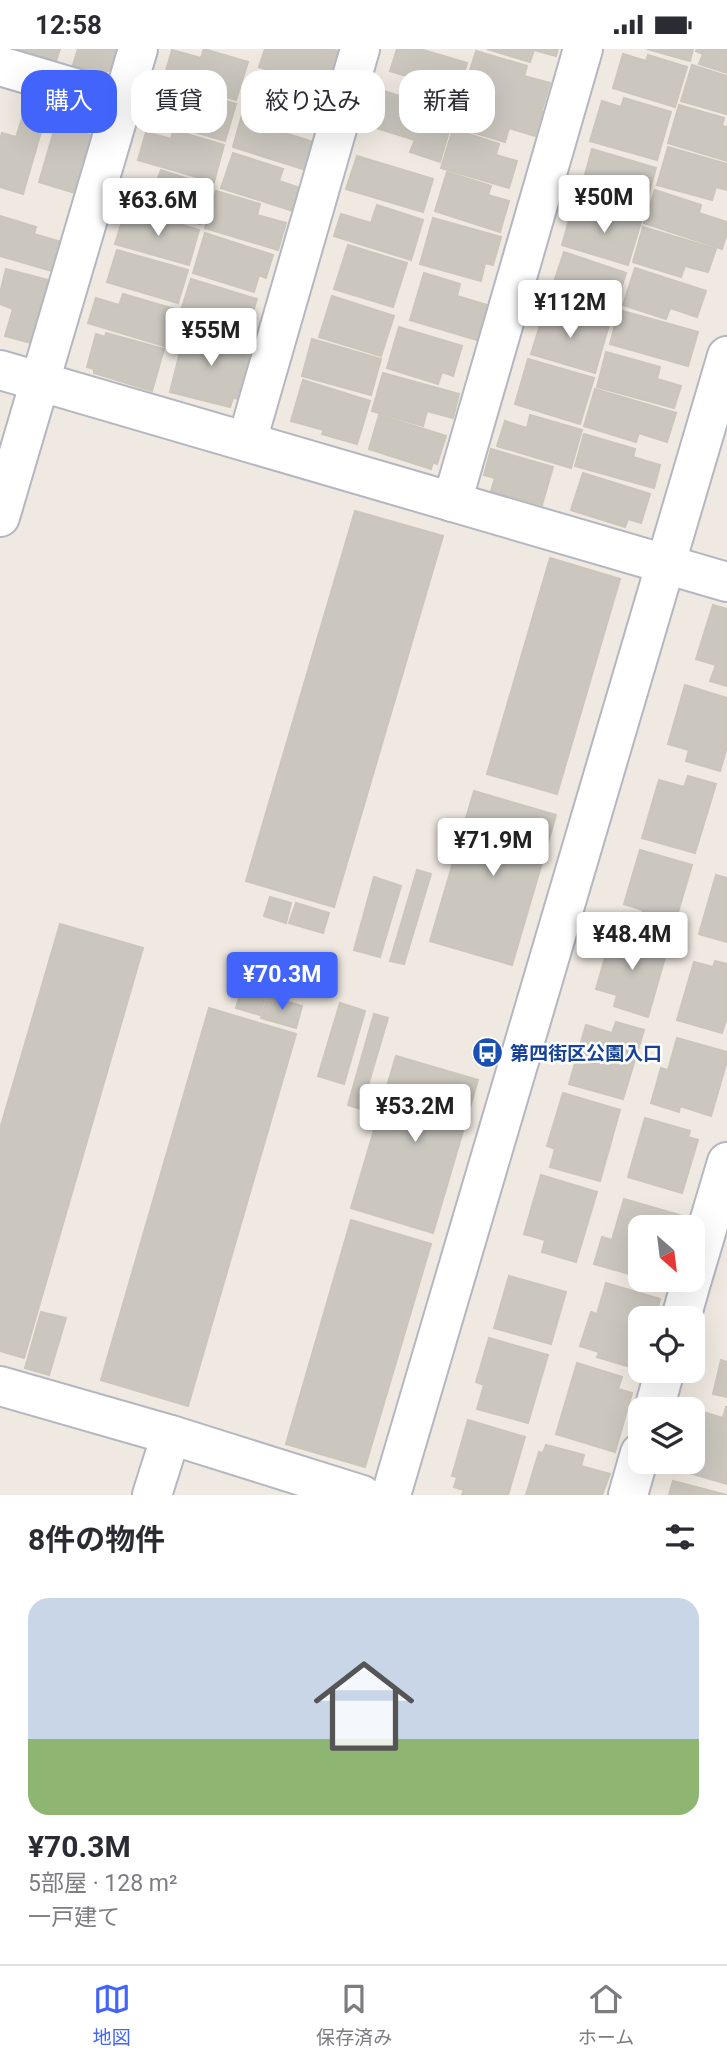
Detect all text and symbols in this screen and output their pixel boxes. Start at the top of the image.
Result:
text: 12:58 [35,10,102,40]
chip: 購入 [21,70,117,133]
chip: 賃貸 [131,70,227,133]
chip: 絞り込み [241,70,385,133]
chip: 新着 [399,70,495,133]
pin: ¥50M [563,176,645,235]
pin: ¥63.6M [101,179,215,238]
text: ¥50M [575,184,633,211]
text: ¥63.6M [119,187,197,214]
pin: ¥112M [521,281,619,340]
text: ¥112M [534,289,606,316]
pin: ¥55M [170,309,252,368]
text: ¥55M [182,317,240,344]
pin: ¥71.9M [436,819,550,878]
text: ¥71.9M [454,827,532,854]
pin: ¥48.4M [575,913,689,972]
text: ¥48.4M [593,921,671,948]
pin: ¥70.3M [225,953,339,1012]
text: ¥70.3M [243,961,321,988]
bus stop icon: 第四街区公園入口 [470,1036,504,1070]
place label: 第四街区公園入口 [510,1042,662,1065]
pin: ¥53.2M [358,1085,472,1144]
text: ¥53.2M [376,1093,454,1120]
north arrow [628,1215,705,1291]
map controls [628,1215,705,1474]
button: locate [628,1306,705,1383]
button: layers [628,1397,705,1474]
icon: filters [661,1518,699,1556]
text: 8件の物件 [28,1522,165,1557]
icon: home [301,1643,427,1769]
text: ¥70.3M [28,1829,131,1864]
text: 5部屋 · 128 m² [28,1870,177,1897]
text: 一戸建て [28,1904,120,1931]
tab: 地図 [93,1980,131,2049]
tab: 保存済み [316,1980,392,2049]
tab: ホーム [578,1980,634,2049]

